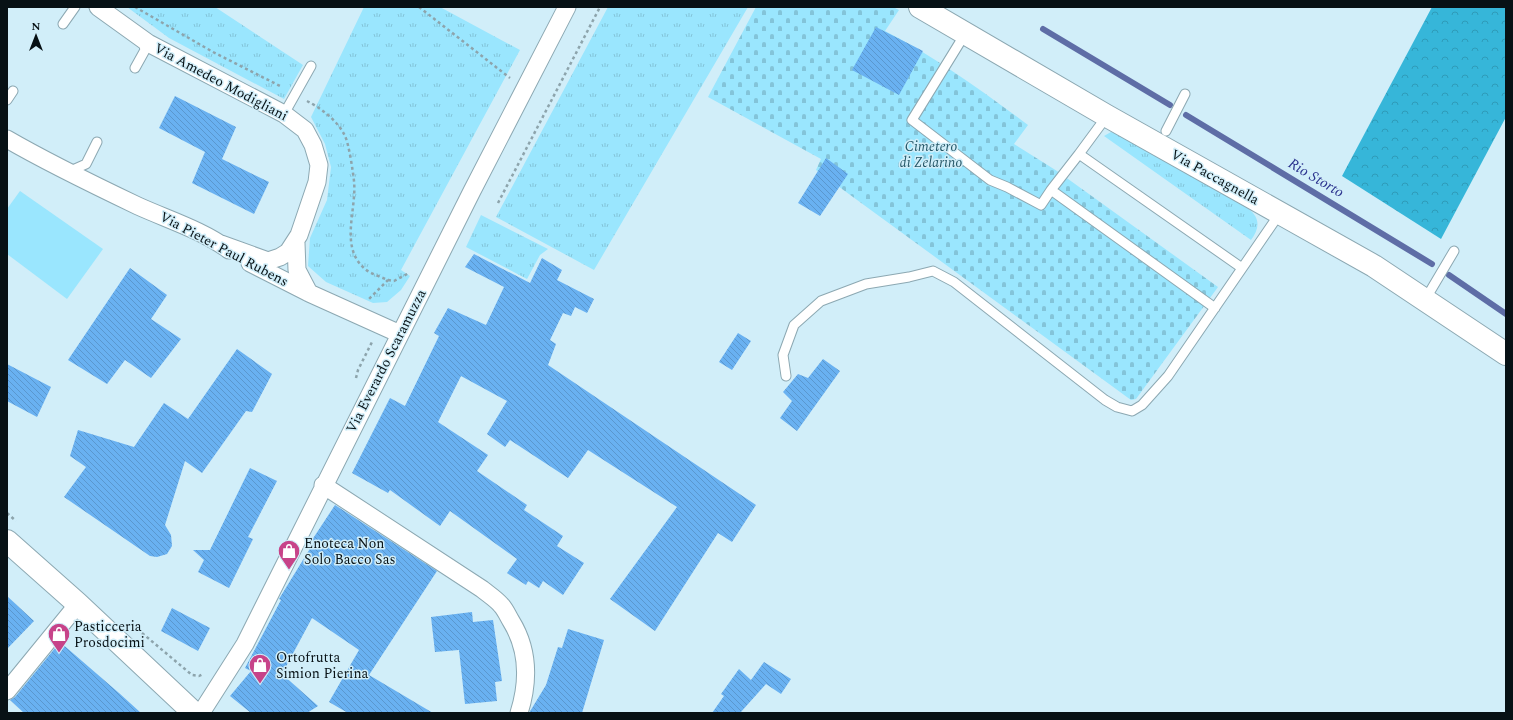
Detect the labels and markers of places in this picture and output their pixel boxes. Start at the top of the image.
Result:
place label: Enoteca Non Solo Bacco Sas [304,533,396,570]
shop icon: Enoteca Non Solo Bacco Sas [276,538,302,571]
place label: Pasticceria Prosdocimi [74,616,145,653]
shop icon: Pasticceria Prosdocimi [46,621,72,654]
place label: Ortofrutta Simion Pierina [276,647,368,684]
shop icon: Ortofrutta Simion Pierina [247,652,273,685]

